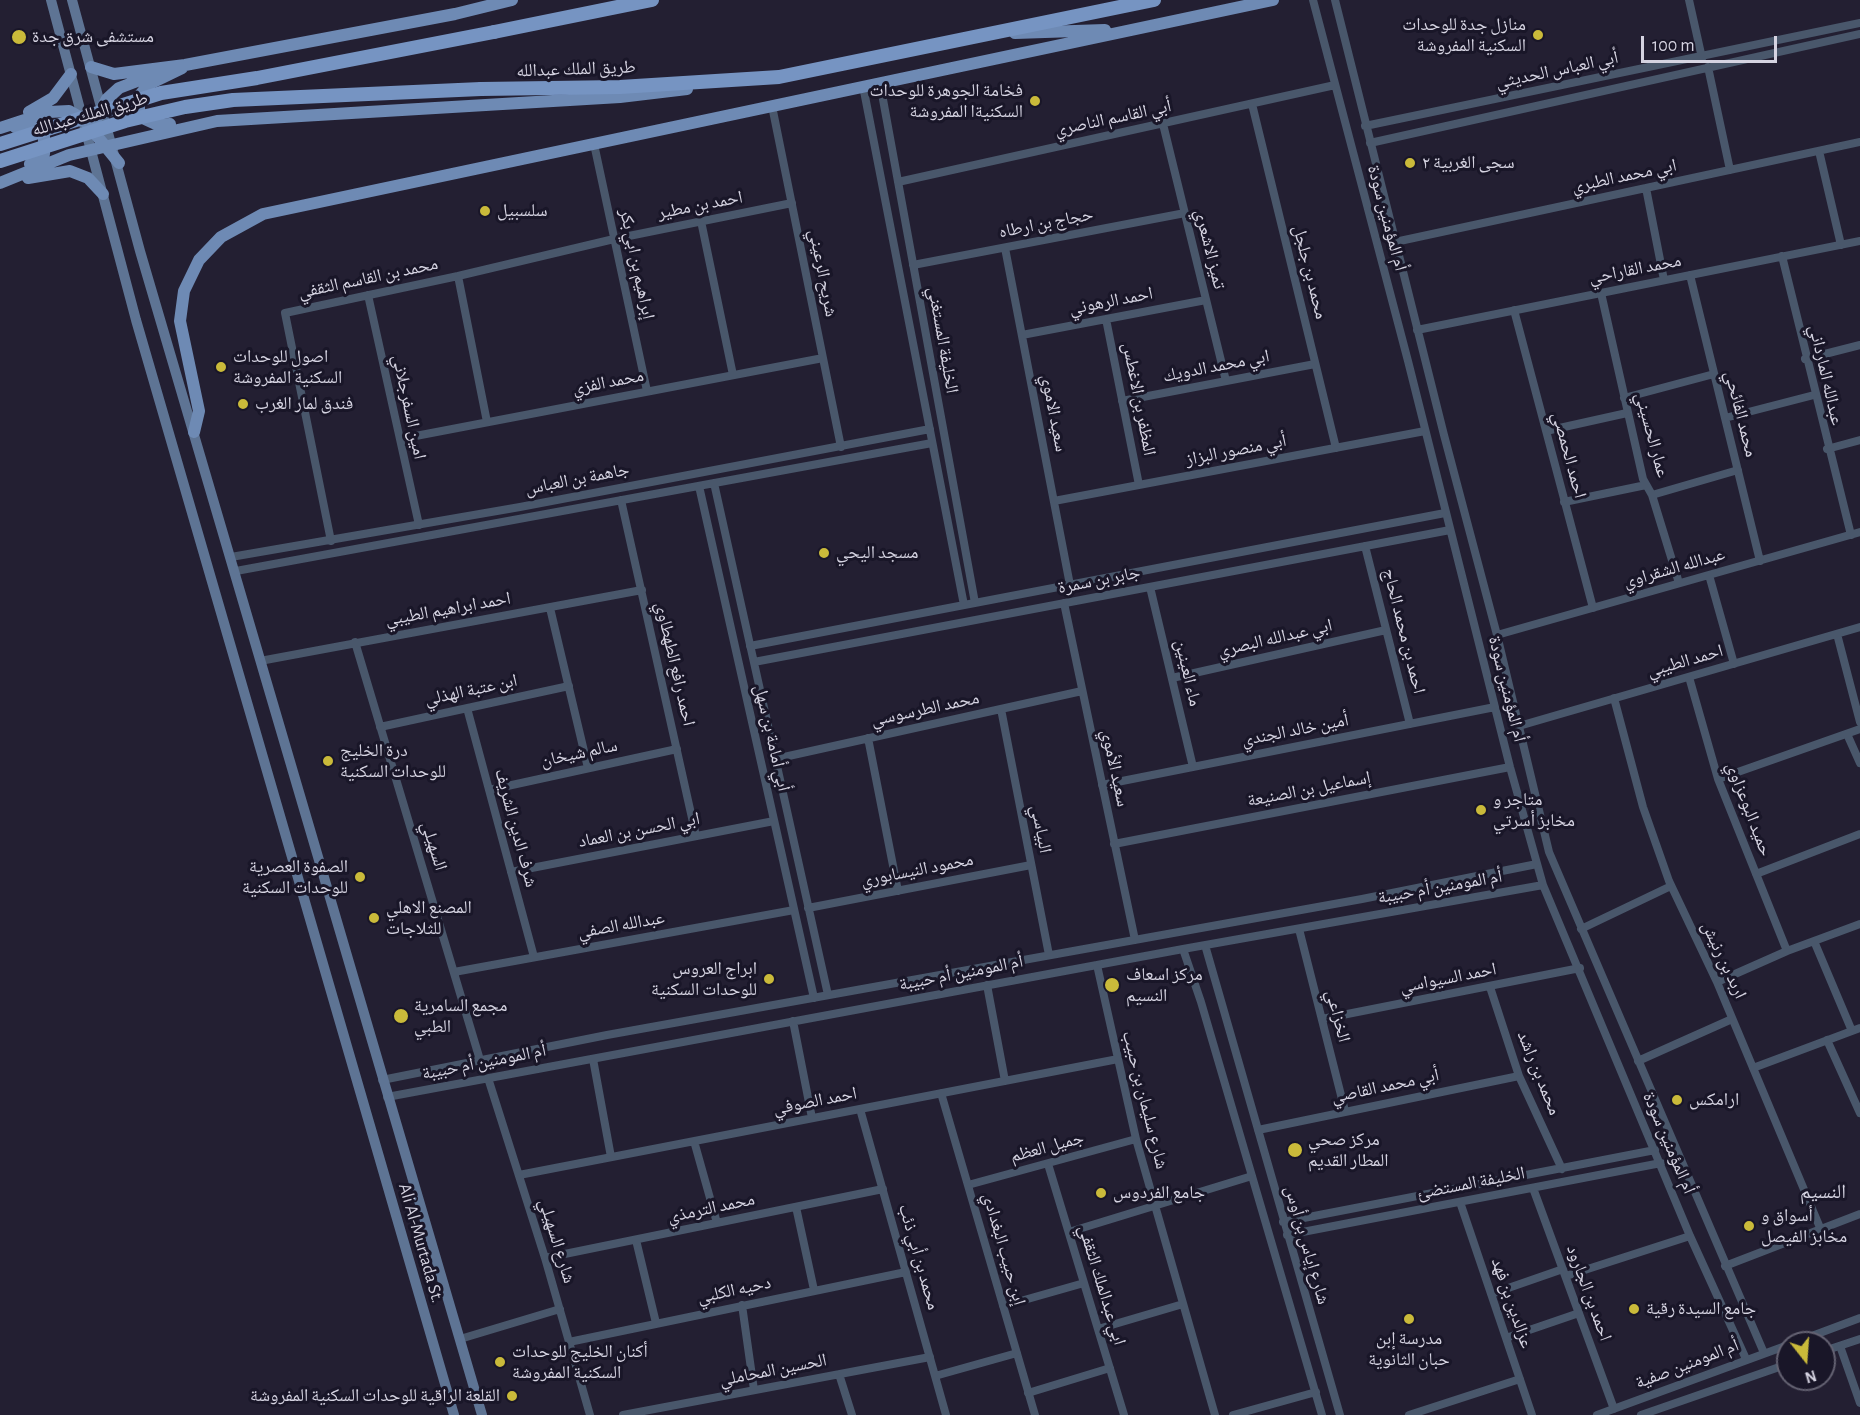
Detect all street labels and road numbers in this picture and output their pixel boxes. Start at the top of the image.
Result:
street label: أبي العباس الحديثي [1494,46,1620,94]
street label: طريق الملك عبدالله [516,56,636,82]
street label: طريق الملك عبدالله [30,87,150,141]
street label: أبي القاسم الناصري [1053,95,1173,141]
street label: ابي محمد الطبري [1570,154,1678,198]
street label: أم المؤمنين سودة [1363,163,1411,273]
street label: احمد بن مطير [656,186,744,224]
street label: حجاج بن ارطاه [997,203,1095,243]
street label: إبراهيم بن ابي بكر [615,207,659,321]
street label: تميز الاشعري [1190,207,1230,291]
street label: محمد بن جلجل [1288,223,1332,321]
street label: شريح الرعيني [804,227,842,319]
street label: محمد القاراحي [1587,249,1683,289]
street label: محمد بن القاسم الثقفي [296,253,440,303]
street label: احمد الرهوني [1067,282,1155,320]
street label: الخليفة المستغني [923,285,963,395]
street label: عبدالله المارداني [1804,323,1848,427]
street label: المظفر بن الاغطس [1117,341,1161,457]
street label: ابي محمد الدويك [1161,345,1271,387]
street label: امين السفرجلاني [387,353,431,461]
street label: محمد الفزي [570,364,646,400]
street label: محمد الفائحي [1720,369,1762,459]
street label: سعيد الاموي [1036,372,1072,454]
street label: عمار الحسيني [1630,390,1674,480]
street label: احمد الحمصي [1547,409,1591,501]
street label: أبي منصور البزاز [1184,430,1288,470]
street label: جاهمة بن العباس [523,458,631,500]
street label: عبدالله الشقراوي [1621,543,1727,593]
street label: جابر بن سمرة [1056,561,1142,599]
street label: احمد بن محمد الحاج [1378,566,1430,696]
street label: احمد ابراهيم الطيبي [384,587,512,631]
street label: احمد رافع الطهطاوي [650,600,700,728]
street label: ابي عبدالله البصري [1216,614,1334,662]
street label: أم المؤمنين سودة [1483,634,1531,744]
street label: ماء العينين [1170,637,1206,709]
street label: احمد الطيبي [1644,640,1726,682]
street label: ابن عتبة الهذلي [423,670,519,710]
street label: أبي أمامة بن سهل [749,683,795,793]
street label: محمد الطرسوسي [869,687,981,731]
street label: أمين خالد الجندي [1240,709,1350,751]
street label: سعيد الأموي [1096,727,1134,809]
street label: سالم شيخان [539,734,619,772]
street label: حميد البوعزاوي [1721,759,1777,859]
street label: شرف الدين الشريف [490,766,542,890]
street label: إسماعيل بن الصنيعة [1246,766,1372,812]
street label: البياسي [1026,803,1056,855]
street label: ابي الحسن بن العماد [576,808,702,852]
street label: السهيلي [416,819,452,873]
street label: محمود النيسابوري [859,848,975,892]
street label: أم المومنين أم حبيبة [1376,865,1504,909]
street label: عبدالله الصفي [576,907,666,943]
street label: اربد بن رنيش [1697,918,1751,1002]
street label: أم المومنين أم حبيبة [897,950,1025,996]
street label: احمد السيواسي [1398,958,1498,998]
street label: الخزاعي [1321,988,1355,1044]
street label: محمد بن راشد [1512,1028,1566,1118]
street label: شارع سليمان بن حبيب [1117,1029,1173,1171]
street label: أم المومنين أم حبيبة [420,1039,548,1085]
street label: أبي محمد القاصي [1329,1064,1441,1108]
street label: احمد الصوفي [771,1082,859,1120]
street label: أم المؤمنين سودة [1638,1089,1700,1197]
street label: جميل العظم [1008,1127,1086,1167]
street label: الخليفة المستضئ [1415,1162,1527,1204]
street label: Ali Al-Murtada St. [394,1181,448,1305]
street label: شارع إياس بن أوس [1280,1183,1334,1307]
street label: محمد الترمذي [665,1188,757,1228]
street label: إبن حبيب البغدادي [978,1190,1030,1308]
street label: شارع السهيلي [534,1196,580,1286]
street label: محمد بن أبي ذئب [894,1202,944,1312]
street label: ابي عبدالملك الثقفي [1073,1222,1131,1348]
street label: احمد بن الجارود [1562,1242,1616,1344]
street label: عزالدين بن فهد [1486,1255,1538,1351]
street label: دحيه الكلبي [695,1272,773,1308]
street label: أم المومنين صفية [1632,1334,1742,1394]
street label: الحسين المحاملي [717,1349,829,1391]

